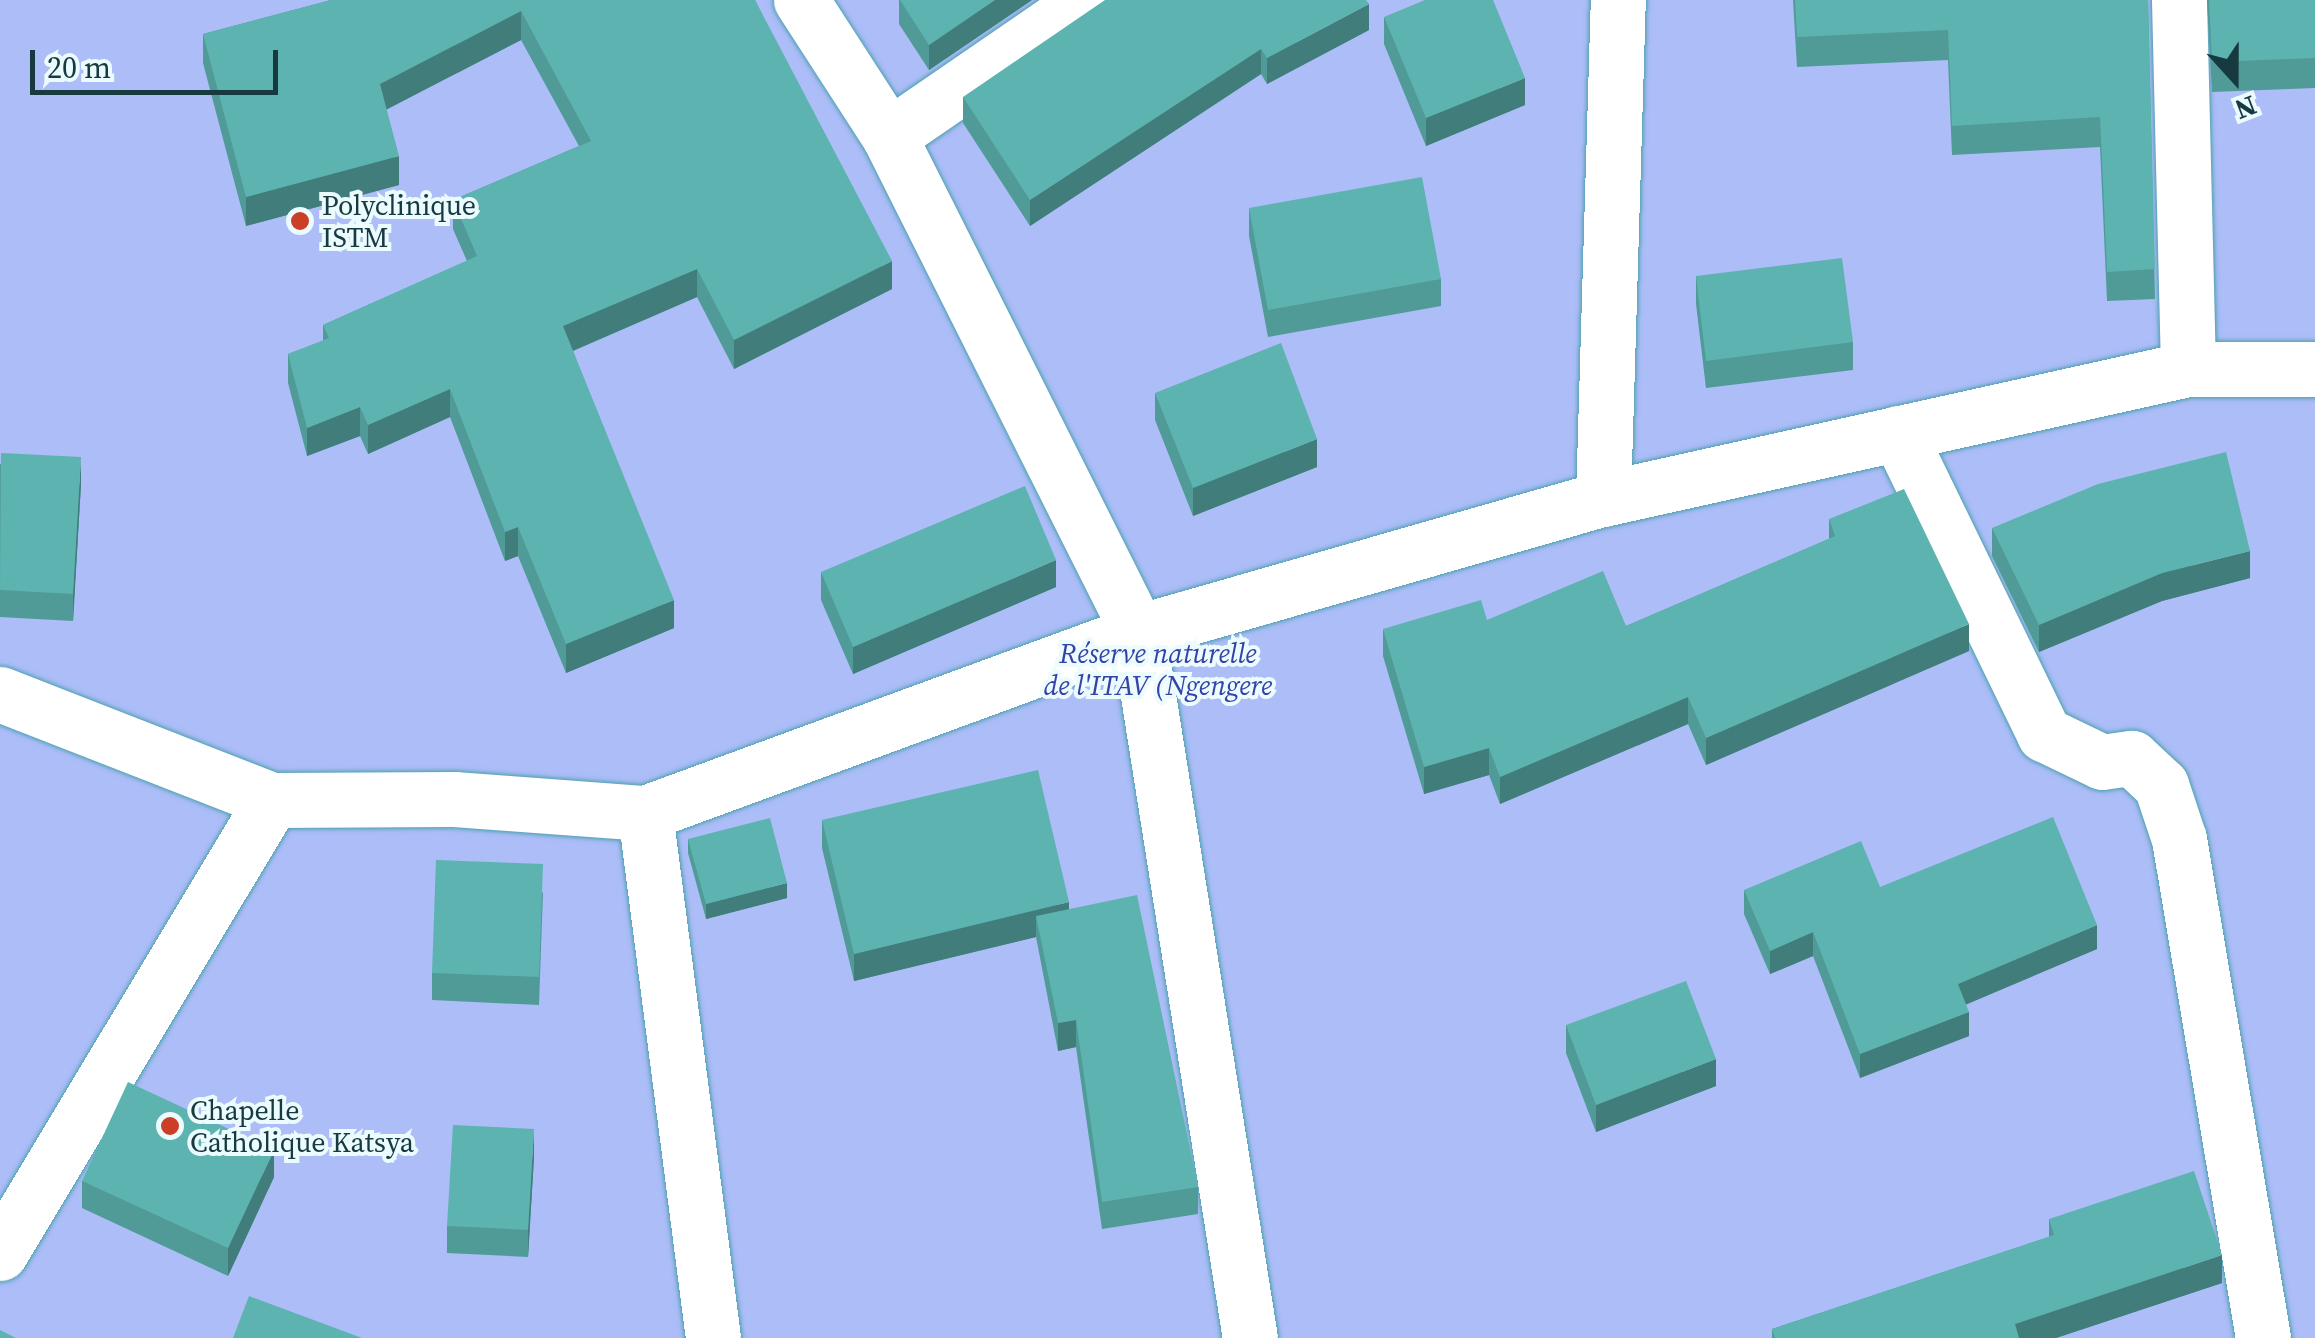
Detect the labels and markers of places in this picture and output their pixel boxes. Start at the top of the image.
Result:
place label: Polyclinique ISTM [322,188,476,254]
marker: Polyclinique ISTM [287,208,313,234]
place label: Chapelle Catholique Katsya [190,1093,414,1159]
marker: Chapelle Catholique Katsya [159,1115,181,1137]

